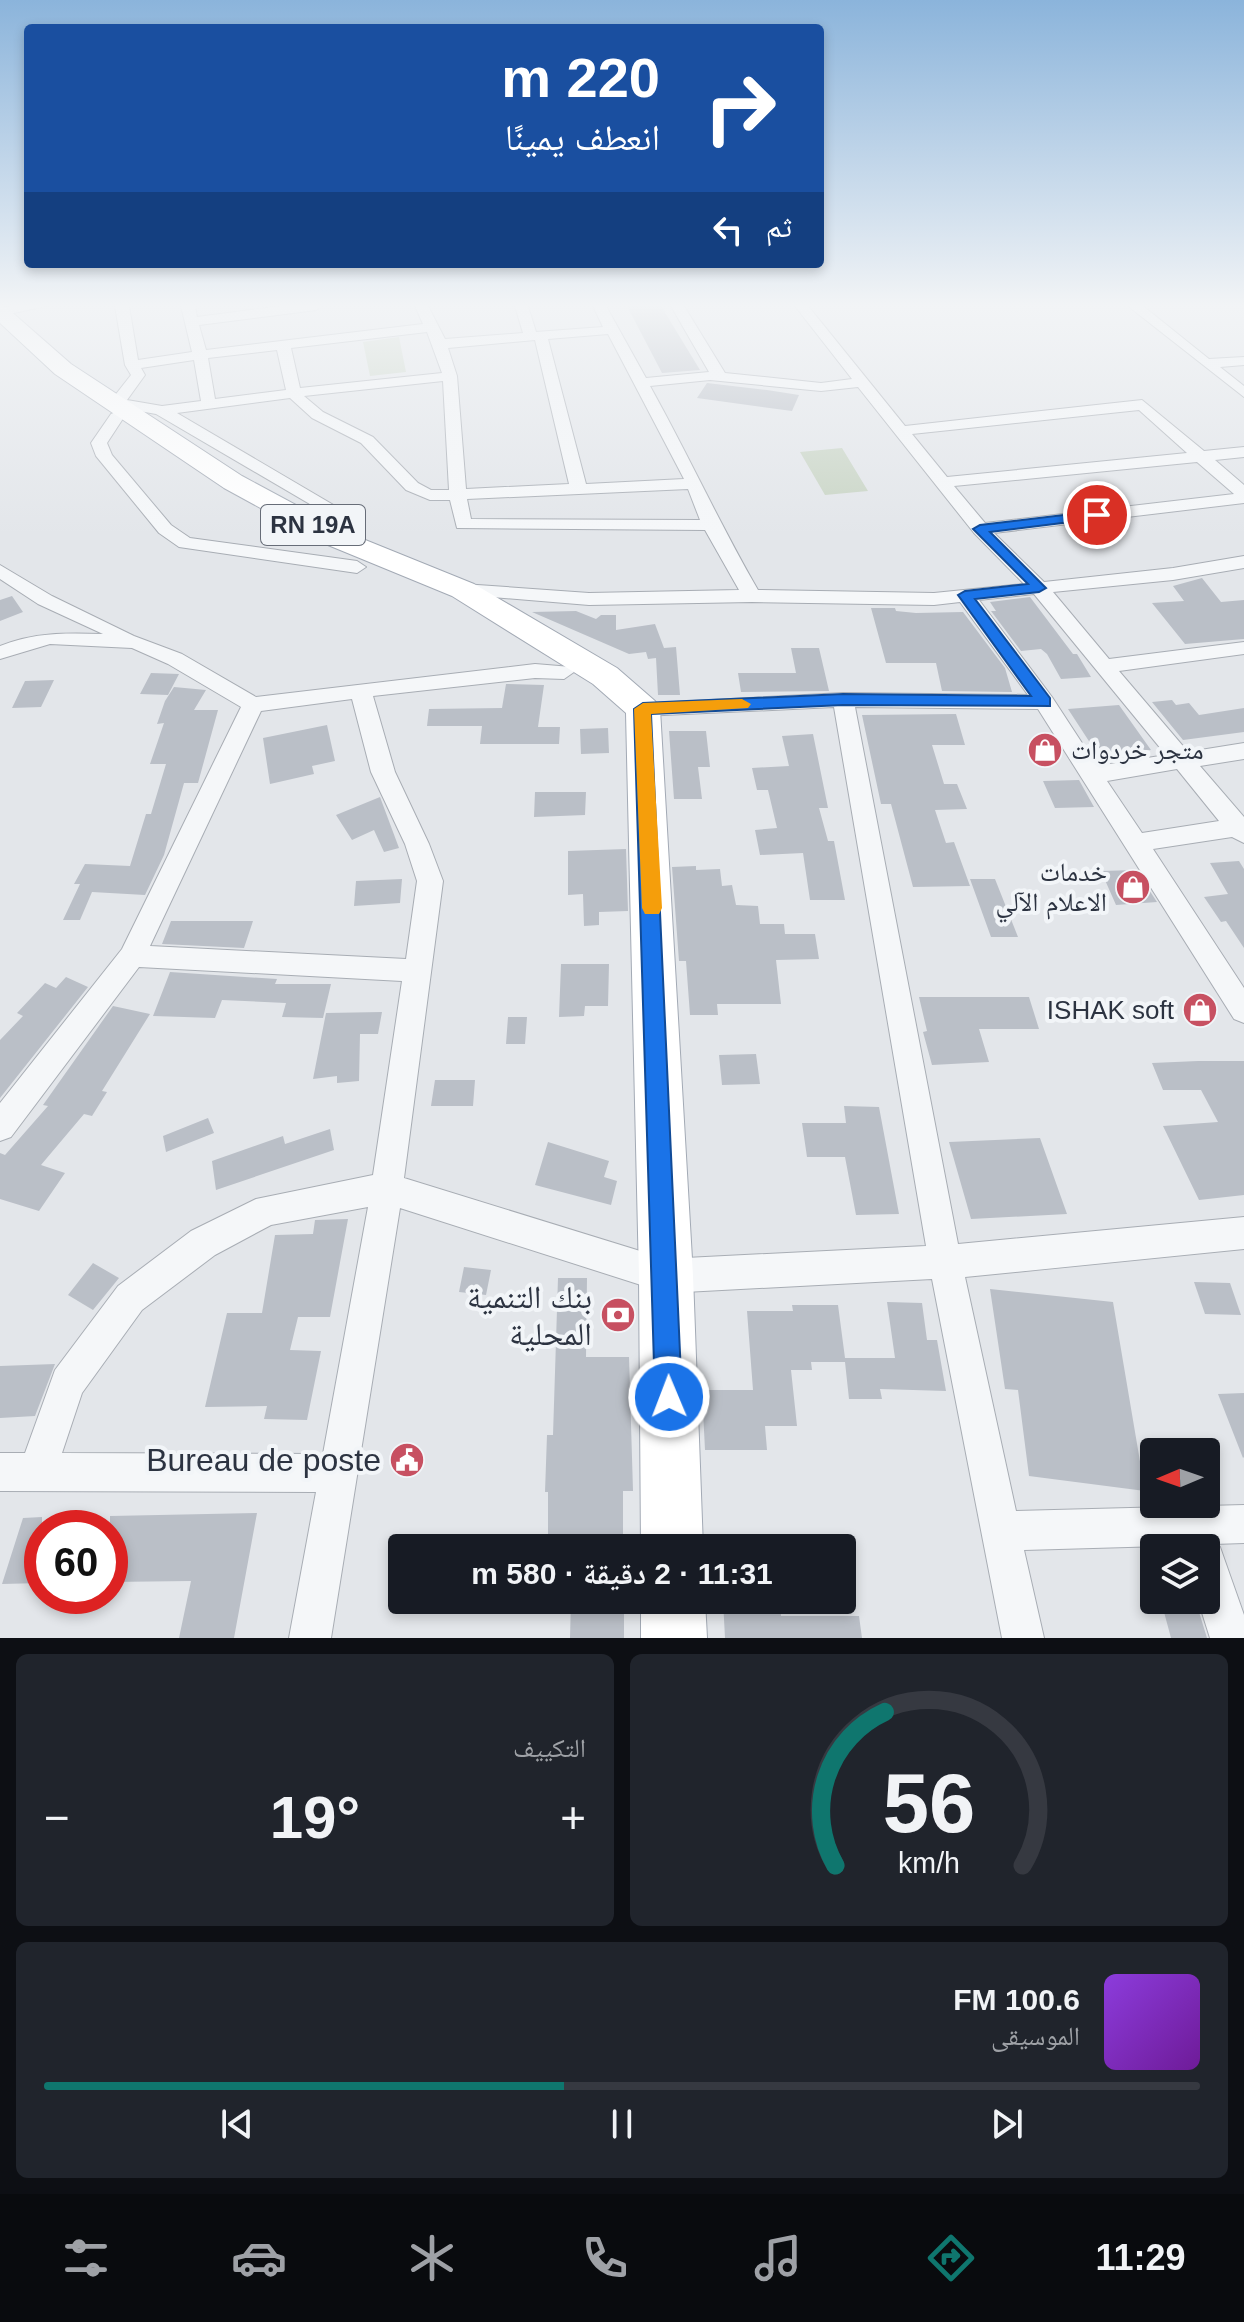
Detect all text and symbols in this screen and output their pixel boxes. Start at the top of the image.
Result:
text: 220 m [501,46,660,109]
icon: right [688,56,792,160]
text: انعطف يمينًا [505,117,660,158]
icon: left [706,208,750,252]
text: ثم [766,210,792,243]
pin [1063,481,1131,549]
icon: arrive [1075,493,1119,537]
road number: RN 19A [261,505,365,545]
shop icon: متجر خردوات [1026,731,1064,769]
place label: متجر خردوات [1071,735,1204,765]
place label: خدمات الاعلام الآلي [995,857,1107,923]
shop icon: خدمات الاعلام الآلي [1114,868,1152,906]
shop icon: ISHAK soft [1181,991,1219,1029]
place label: ISHAK soft [1047,995,1175,1025]
place label: بنك التنمية المحلية [467,1279,592,1352]
bank icon: بنك التنمية المحلية [599,1296,637,1334]
position arrow [627,1355,711,1439]
north arrow [1140,1438,1220,1518]
map controls [1140,1438,1220,1614]
public building icon: Bureau de poste [388,1441,426,1479]
place label: Bureau de poste [146,1442,381,1478]
speed limit sign: 60 [24,1510,128,1614]
button: layers [1140,1534,1220,1614]
text: 11:31 · 2 دقيقة · 580 m [471,1557,773,1590]
text: التكييف [513,1733,586,1763]
text: 56 [883,1757,975,1850]
text: 19° [270,1784,360,1851]
text: − [44,1793,70,1842]
text: + [560,1793,586,1842]
text: km/h [898,1847,960,1879]
text: 100.6 FM [953,1983,1080,2016]
text: الموسيقى [991,2021,1080,2051]
icon: previous [215,2102,259,2146]
icon: pause [600,2102,644,2146]
icon: next [985,2102,1029,2146]
icon: filters [58,2230,114,2286]
icon: car [231,2230,287,2286]
icon: climate [404,2230,460,2286]
icon: phone [577,2230,633,2286]
icon: music [750,2230,806,2286]
icon: directions [923,2230,979,2286]
text: 11:29 [1095,2237,1186,2278]

